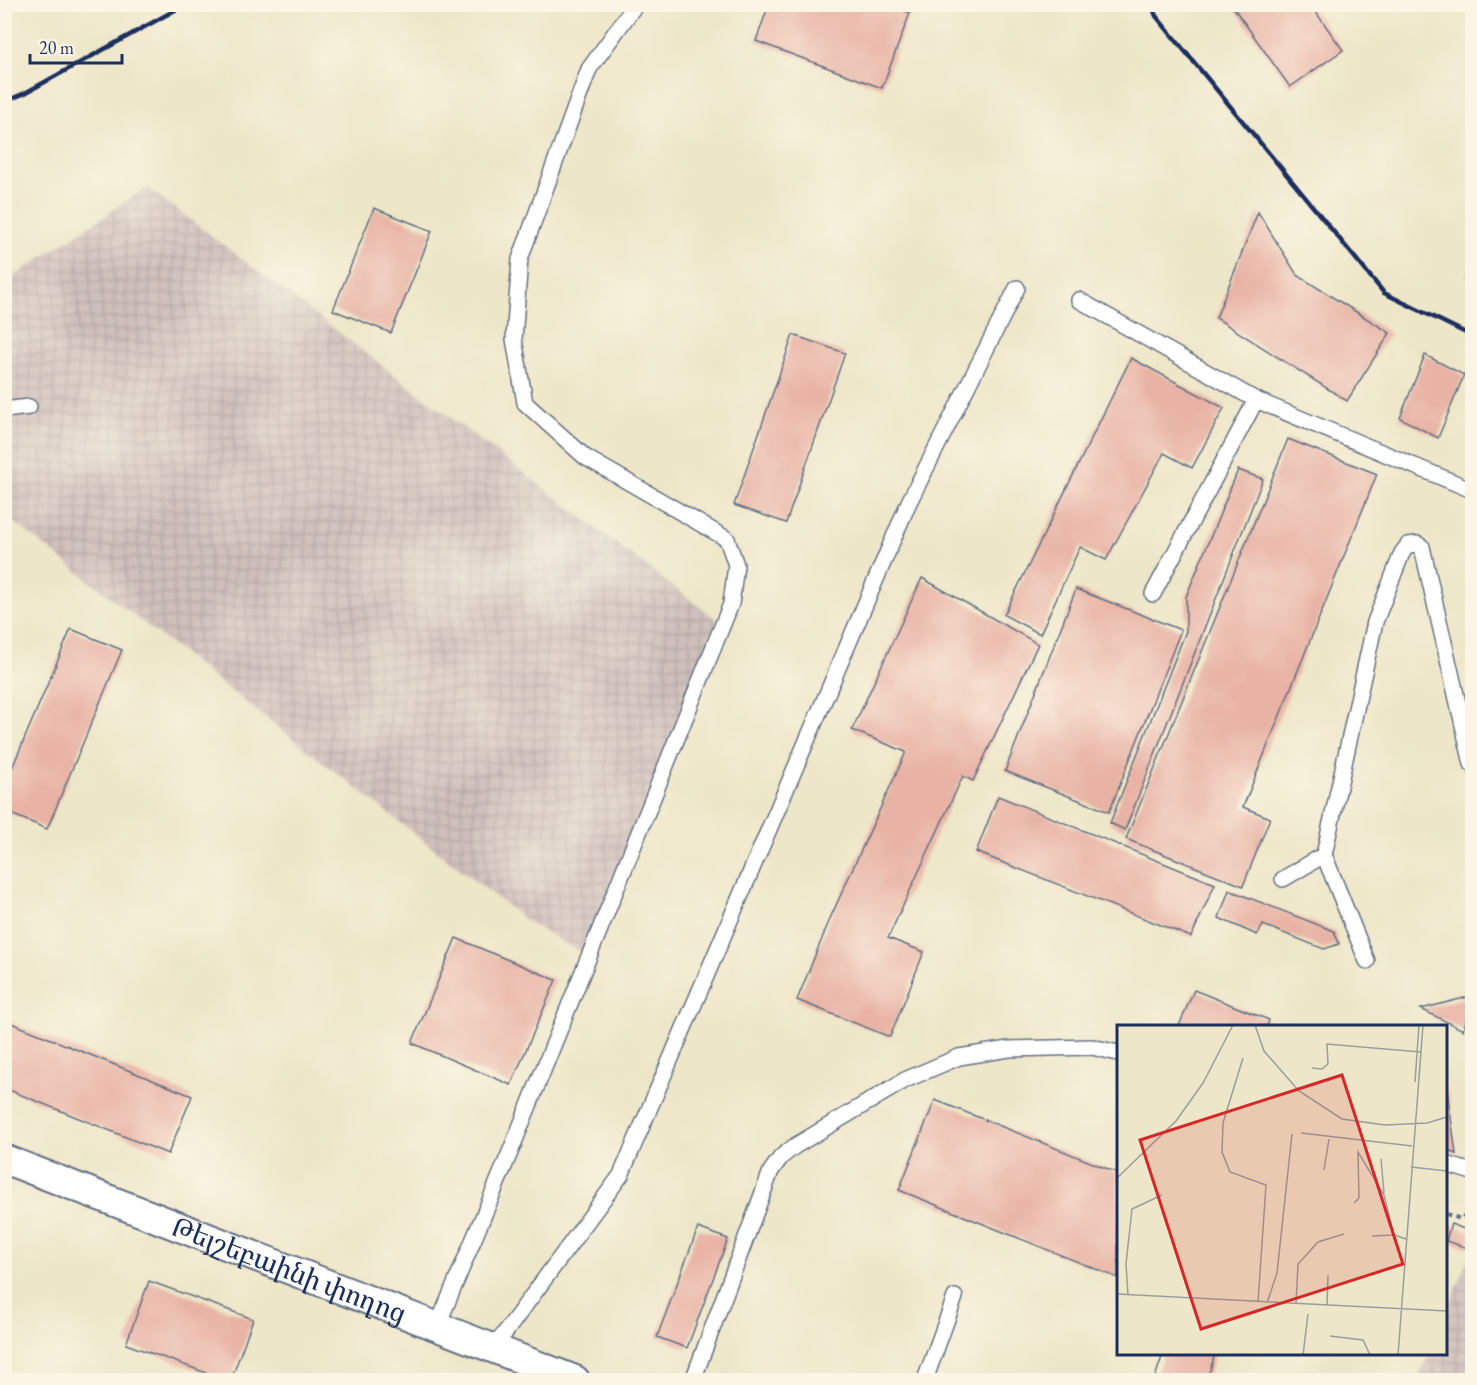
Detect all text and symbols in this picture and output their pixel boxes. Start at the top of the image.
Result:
scale bar [30,27,122,65]
text: 20 m [39,36,74,59]
inset map [1117,1025,1447,1355]
street label: Թեյշեբաինի փողոց [167,1208,412,1331]

